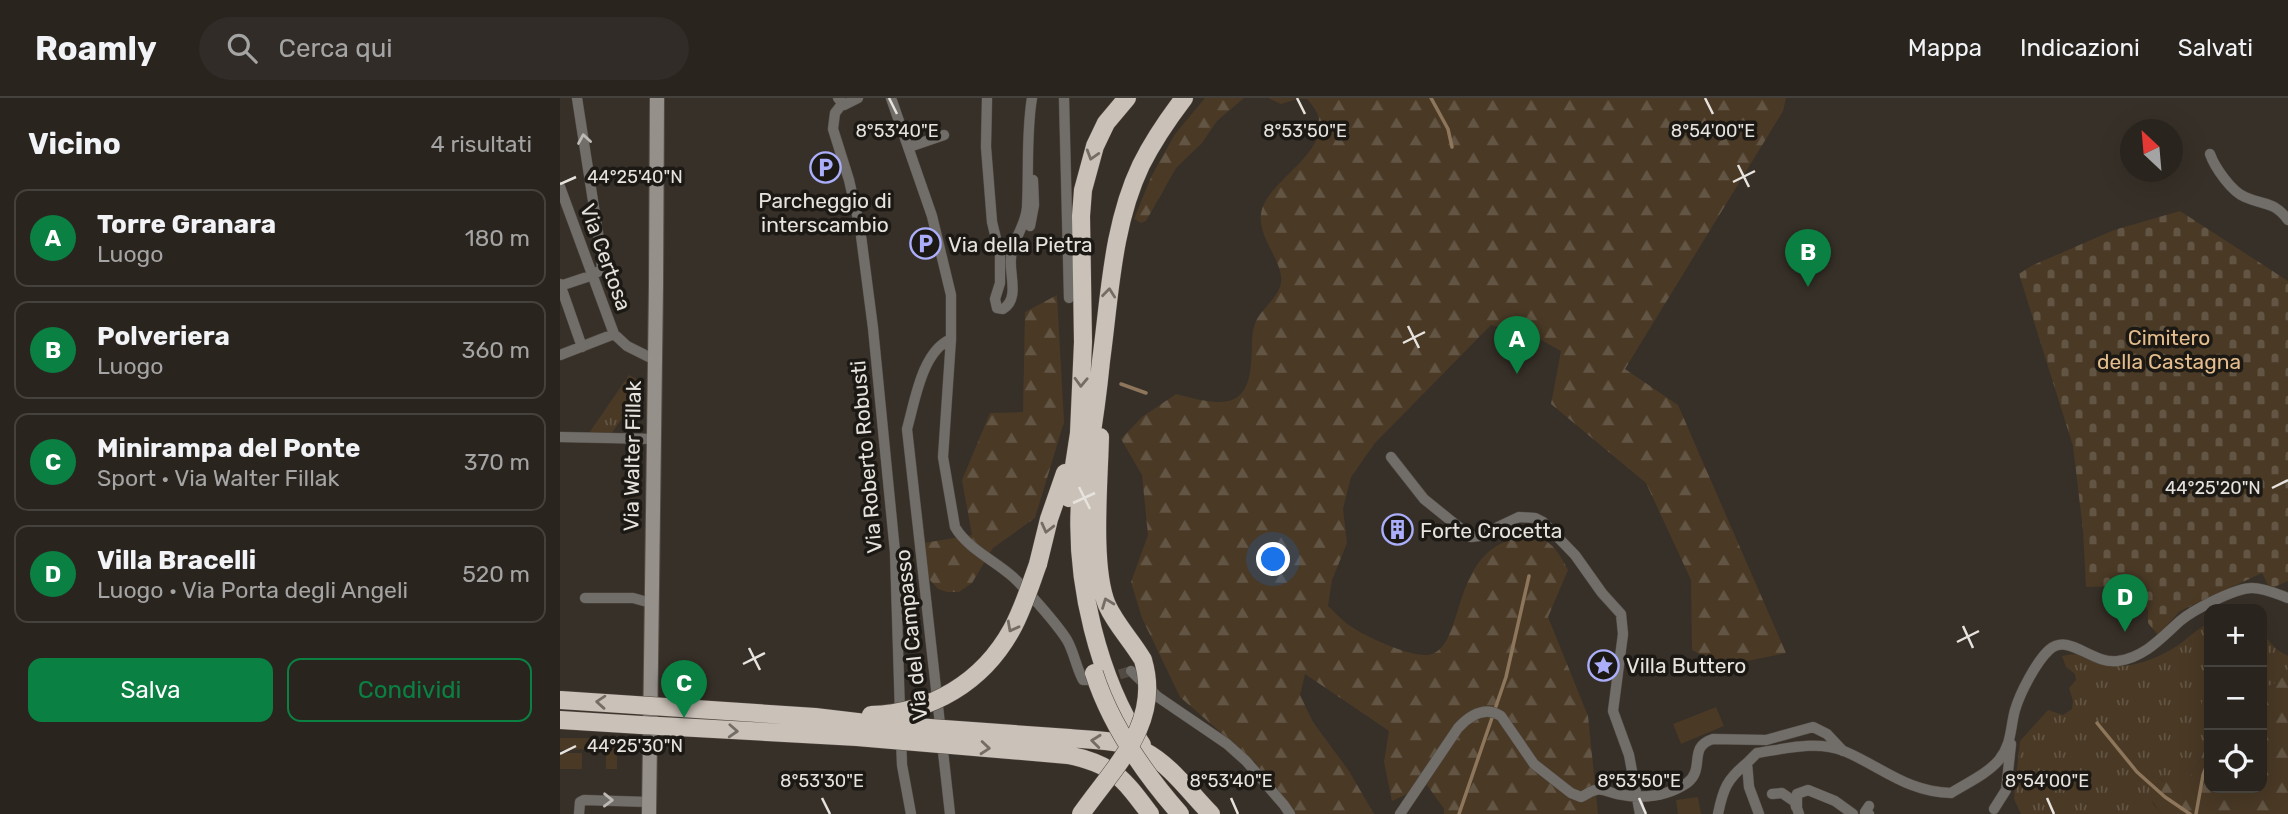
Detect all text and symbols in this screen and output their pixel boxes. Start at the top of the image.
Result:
search box [199,17,689,80]
text: Roamly [35,29,157,68]
icon: search [223,29,261,67]
text: Cerca qui [279,33,393,64]
text: Mappa [1908,34,1982,62]
text: Indicazioni [2020,34,2140,62]
text: Salvati [2178,34,2253,62]
north arrow [2120,119,2183,182]
text: 8°53'40"E [855,120,939,142]
text: 8°53'50"E [1263,120,1347,142]
text: 8°54'00"E [1671,120,1755,142]
text: Vicino [28,126,121,162]
text: 4 risultati [430,130,532,158]
one-way arrow [577,133,592,145]
one-way arrow [1086,149,1100,161]
parking icon: Parcheggio di interscambio [808,151,842,185]
text: 44°25'40"N [587,166,683,188]
place label: Parcheggio di interscambio [758,188,892,237]
street label: Via Certosa [575,200,637,314]
text: Torre Granara [97,209,276,240]
text: A [45,224,61,252]
text: 180 m [465,224,530,252]
parking icon: Via della Pietra [908,227,942,261]
pin: B [1785,229,1831,287]
place label: Via della Pietra [948,232,1093,257]
text: Luogo [97,240,164,268]
one-way arrow [1101,287,1116,298]
pin: A [1494,316,1540,374]
text: Polveriera [97,321,230,352]
park label: Cimitero della Castagna [2097,325,2241,374]
text: B [45,336,61,364]
text: 360 m [462,336,530,364]
text: Luogo [97,352,164,380]
street label: Via Roberto Robusti [845,359,887,555]
one-way arrow [1074,376,1089,387]
street label: Via Walter Fillak [618,380,646,532]
text: Minirampa del Ponte [97,433,360,464]
text: C [45,448,61,476]
text: 370 m [464,448,530,476]
text: Sport · Via Walter Fillak [97,464,339,492]
text: 44°25'20"N [2165,477,2261,499]
building icon: Forte Crocetta [1380,513,1414,547]
place label: Forte Crocetta [1420,518,1562,543]
one-way arrow [1041,522,1055,534]
your location [1256,542,1290,576]
text: Villa Bracelli [97,545,256,576]
street label: Via del Campasso [890,548,932,722]
text: D [45,560,61,588]
text: 520 m [462,560,530,588]
pin: D [2102,574,2148,632]
text: Luogo · Via Porta degli Angeli [97,576,408,604]
one-way arrow [1101,597,1115,609]
map controls [2204,604,2267,793]
button: + [2204,604,2267,667]
one-way arrow [1007,620,1021,633]
place icon: Villa Buttero [1586,648,1620,682]
place label: Villa Buttero [1626,653,1746,678]
button: Salva [28,658,273,722]
button: Condividi [287,658,532,722]
pin: C [661,660,707,718]
button: − [2204,667,2267,730]
one-way arrow [595,695,606,710]
one-way arrow [728,723,739,738]
button: locate [2204,730,2267,793]
one-way arrow [1090,733,1102,748]
text: 44°25'30"N [587,735,683,757]
one-way arrow [979,740,990,755]
text: 8°53'30"E [780,770,864,792]
text: 8°53'40"E [1189,770,1273,792]
text: 8°53'50"E [1597,770,1681,792]
text: 8°54'00"E [2005,770,2089,792]
one-way arrow [603,793,614,808]

